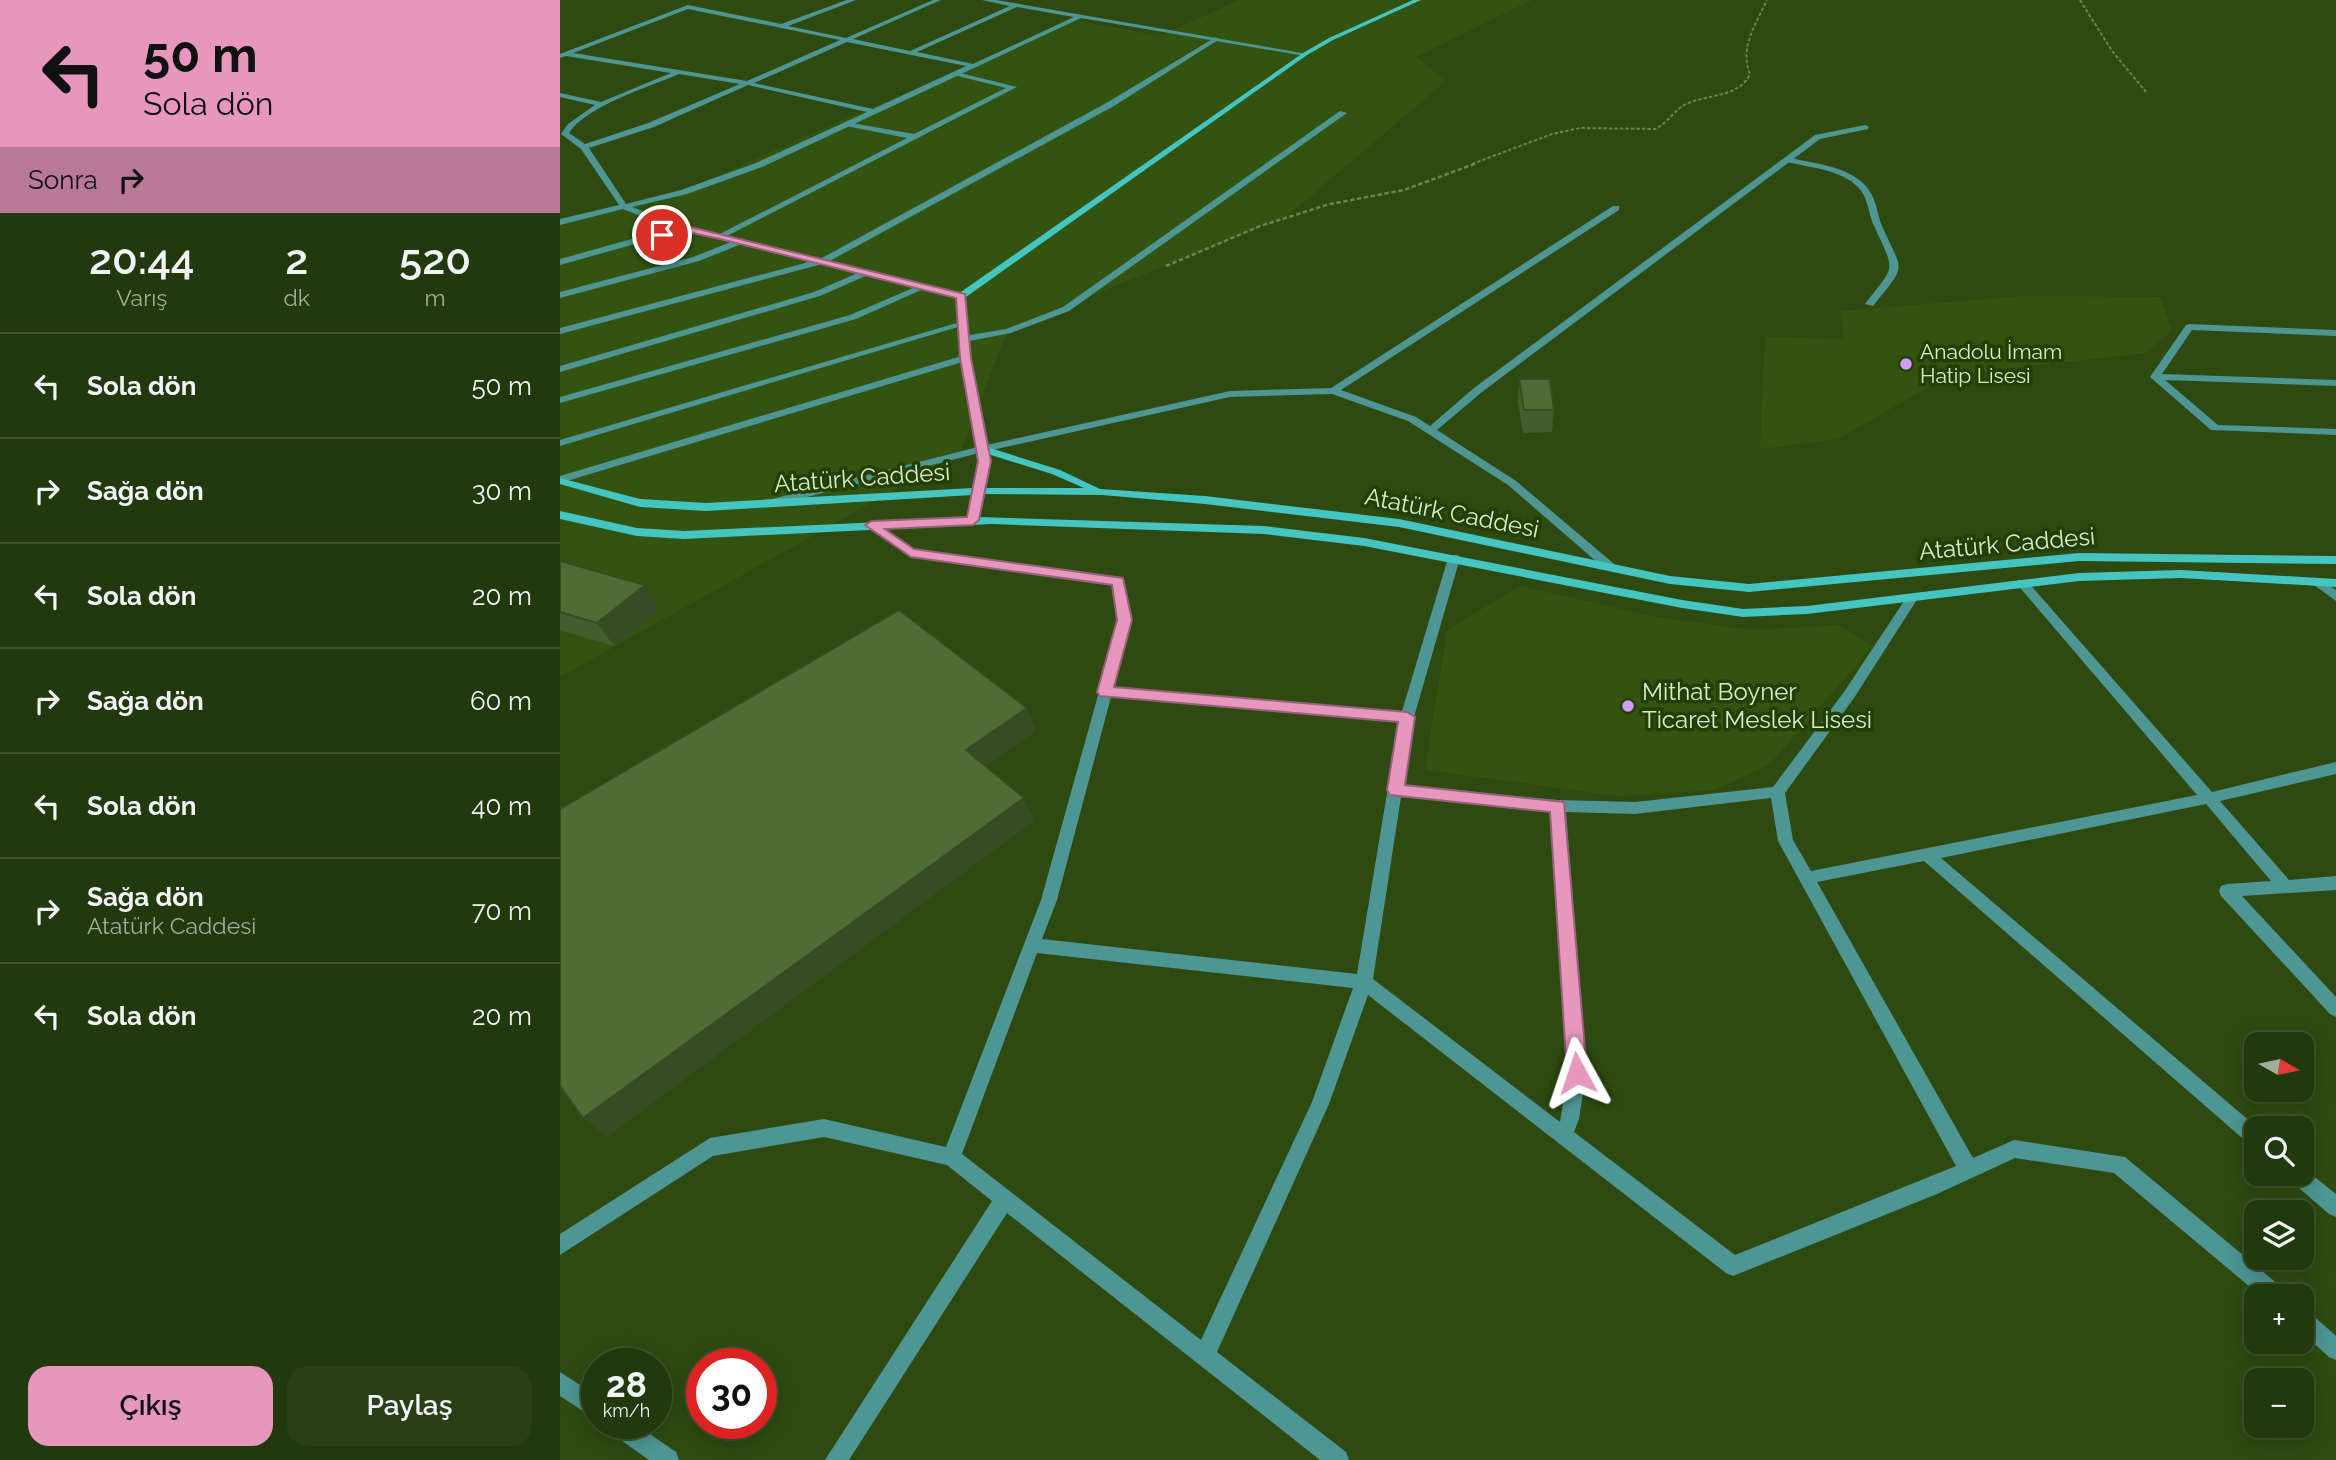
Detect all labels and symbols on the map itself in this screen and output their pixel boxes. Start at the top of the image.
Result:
pin [632,205,692,265]
place label: Anadolu İmam Hatip Lisesi [1920,339,2062,388]
marker: Anadolu İmam Hatip Lisesi [1898,356,1914,372]
street label: Atatürk Caddesi [773,457,951,498]
street label: Atatürk Caddesi [1363,481,1542,544]
street label: Atatürk Caddesi [1918,521,2096,566]
place label: Mithat Boyner Ticaret Meslek Lisesi [1642,677,1872,734]
marker: Mithat Boyner Ticaret Meslek Lisesi [1620,698,1636,714]
north arrow [2244,1032,2314,1102]
position arrow [1540,1036,1614,1110]
speed limit sign: 30 [686,1348,777,1439]

